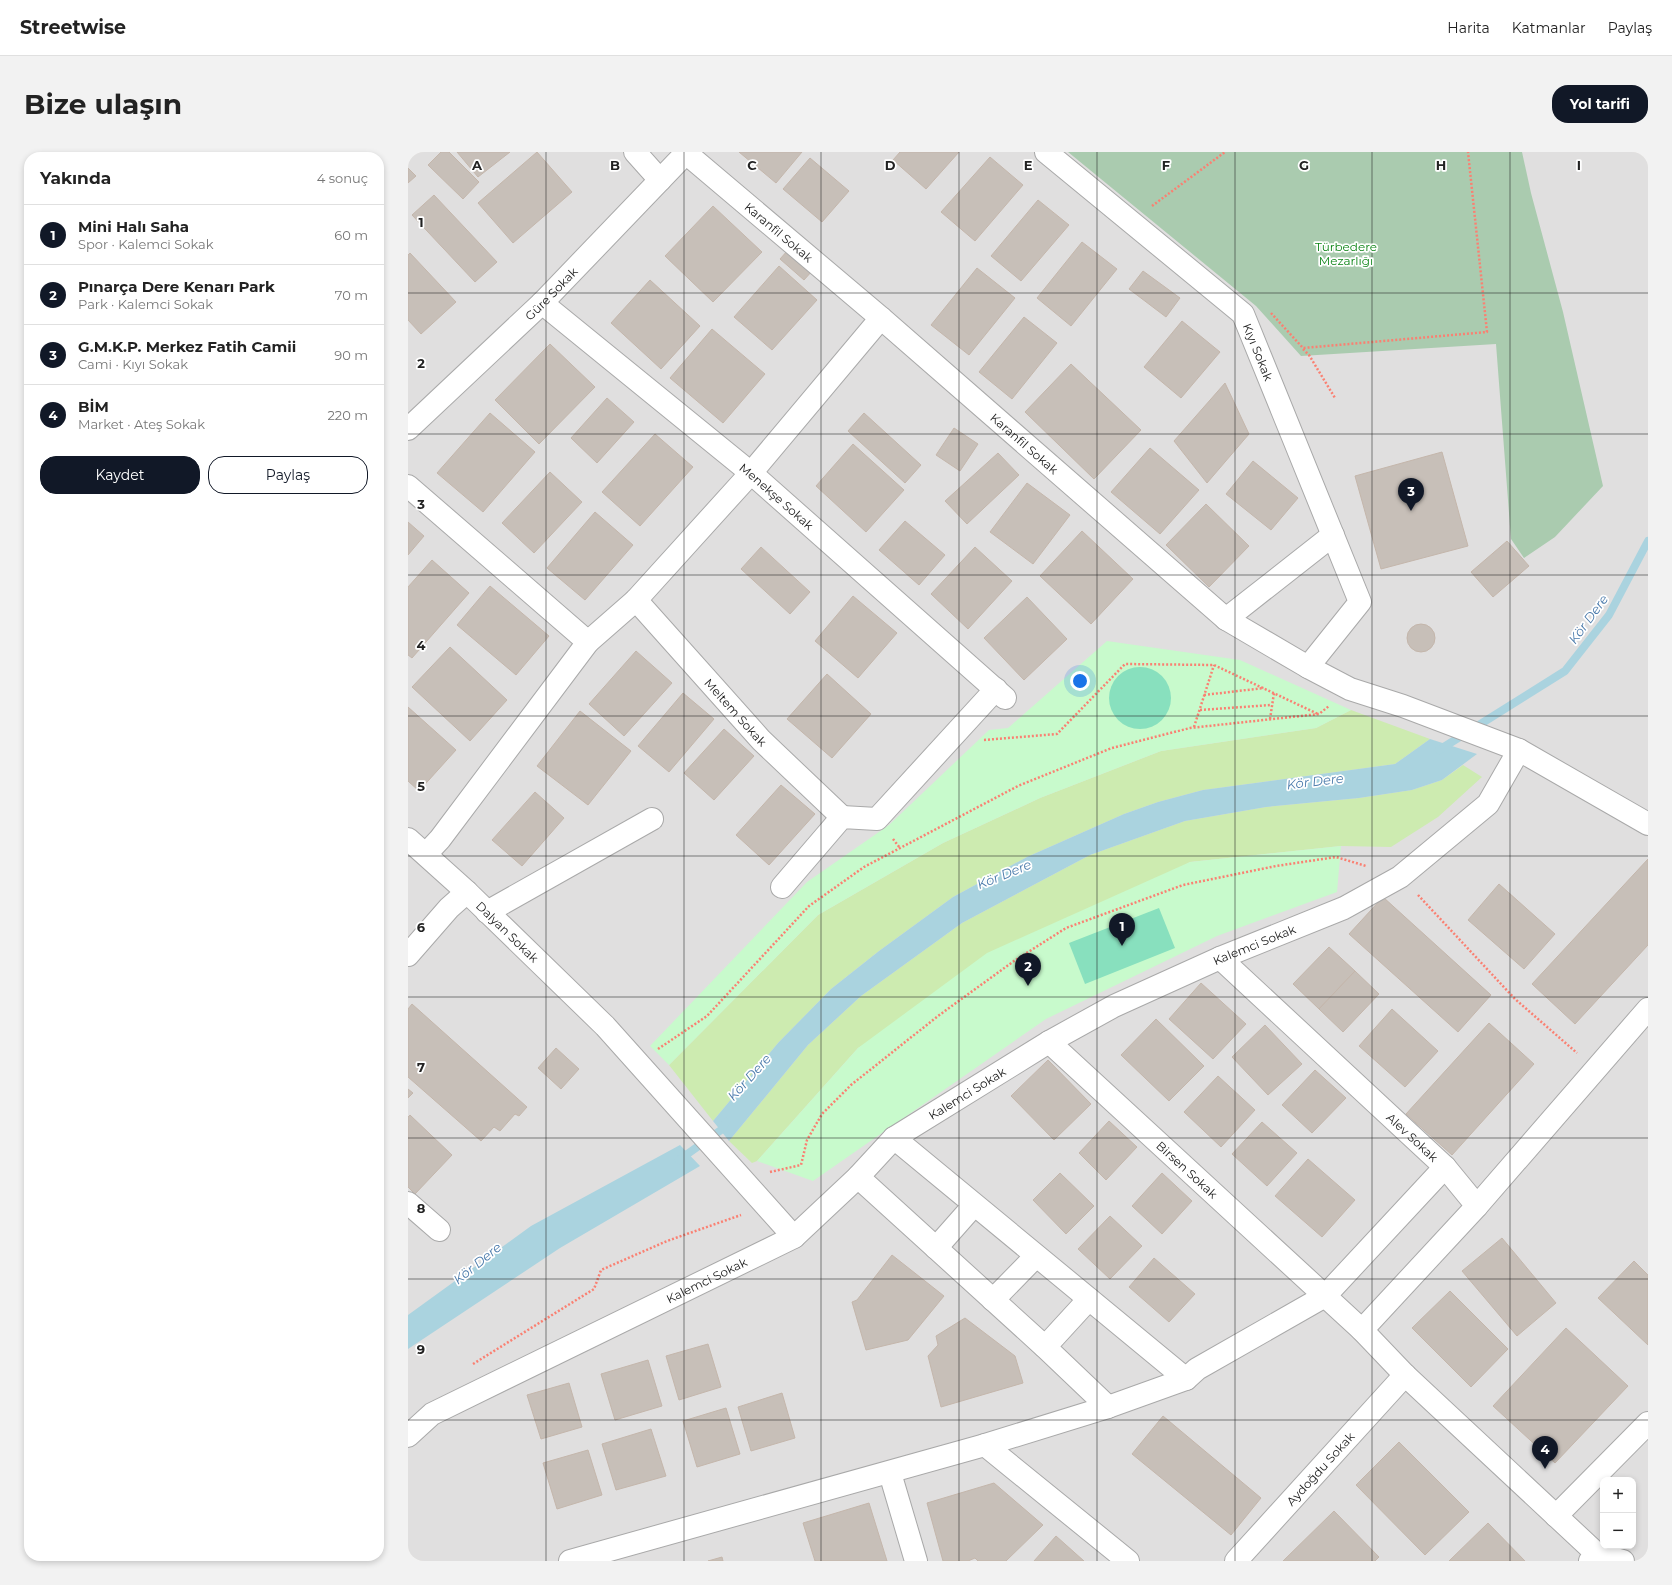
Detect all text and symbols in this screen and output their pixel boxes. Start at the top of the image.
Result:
text: Streetwise [20,16,126,39]
text: Harita [1447,19,1490,37]
text: Katmanlar [1512,19,1586,37]
text: Paylaş [1608,19,1652,37]
button: Yol tarifi [1552,85,1648,123]
text: Bize ulaşın [24,87,182,121]
text: A [471,157,483,173]
text: B [610,157,620,173]
text: C [747,157,757,173]
text: D [885,157,896,173]
text: E [1024,157,1033,173]
text: F [1162,157,1170,173]
text: G [1299,157,1309,173]
text: H [1436,157,1446,173]
text: I [1577,157,1581,173]
text: Yakında [40,168,111,188]
text: 4 sonuç [317,170,368,186]
street label: Karanfil Sokak [742,199,817,266]
text: 1 [418,214,424,230]
text: Mini Halı Saha [78,217,189,236]
text: 1 [50,227,56,243]
text: 60 m [334,227,368,243]
text: Spor · Kalemci Sokak [78,236,214,252]
park label: Türbedere Mezarlığı [1315,239,1377,268]
street label: Güre Sokak [521,263,581,323]
text: Pınarça Dere Kenarı Park [78,277,275,296]
text: 2 [49,287,57,303]
text: 70 m [335,287,368,303]
text: Park · Kalemci Sokak [78,296,213,312]
street label: Kıyı Sokak [1240,321,1277,384]
text: G.M.K.P. Merkez Fatih Camii [78,337,296,356]
text: 3 [49,347,57,363]
text: 90 m [334,347,368,363]
text: 2 [417,355,425,371]
text: Cami · Kıyı Sokak [78,356,188,372]
text: BİM [78,397,109,416]
text: 4 [49,407,57,423]
text: 220 m [327,407,368,423]
street label: Karanfil Sokak [988,410,1062,477]
text: Market · Ateş Sokak [78,416,205,432]
button: Kaydet [40,456,200,494]
button: Paylaş [208,456,368,494]
street label: Menekşe Sokak [737,459,818,533]
pin: 3 [1398,478,1424,511]
text: 3 [416,496,425,512]
water label: Kör Dere [1565,591,1611,647]
text: 4 [417,637,426,653]
your location [1070,671,1090,691]
street label: Meltem Sokak [702,675,771,750]
water label: Kör Dere [1286,770,1344,792]
text: 5 [417,778,425,794]
water label: Kör Dere [974,856,1034,892]
street label: Dalyan Sokak [473,898,543,966]
pin: 1 [1109,913,1135,946]
text: 6 [417,919,426,935]
street label: Kalemci Sokak [1210,921,1298,968]
pin: 2 [1015,953,1041,986]
water label: Kör Dere [724,1050,774,1104]
text: 7 [417,1059,425,1075]
street label: Kalemci Sokak [925,1063,1009,1122]
street label: Alev Sokak [1384,1109,1442,1165]
street label: Birsen Sokak [1154,1137,1222,1202]
text: 8 [417,1200,426,1216]
water label: Kör Dere [450,1239,504,1287]
street label: Kalemci Sokak [664,1253,750,1306]
text: 9 [417,1341,425,1357]
street label: Aydoğdu Sokak [1283,1428,1358,1508]
pin: 4 [1532,1436,1558,1469]
map controls [1600,1477,1636,1549]
button: + [1600,1477,1636,1513]
button: − [1600,1513,1636,1549]

